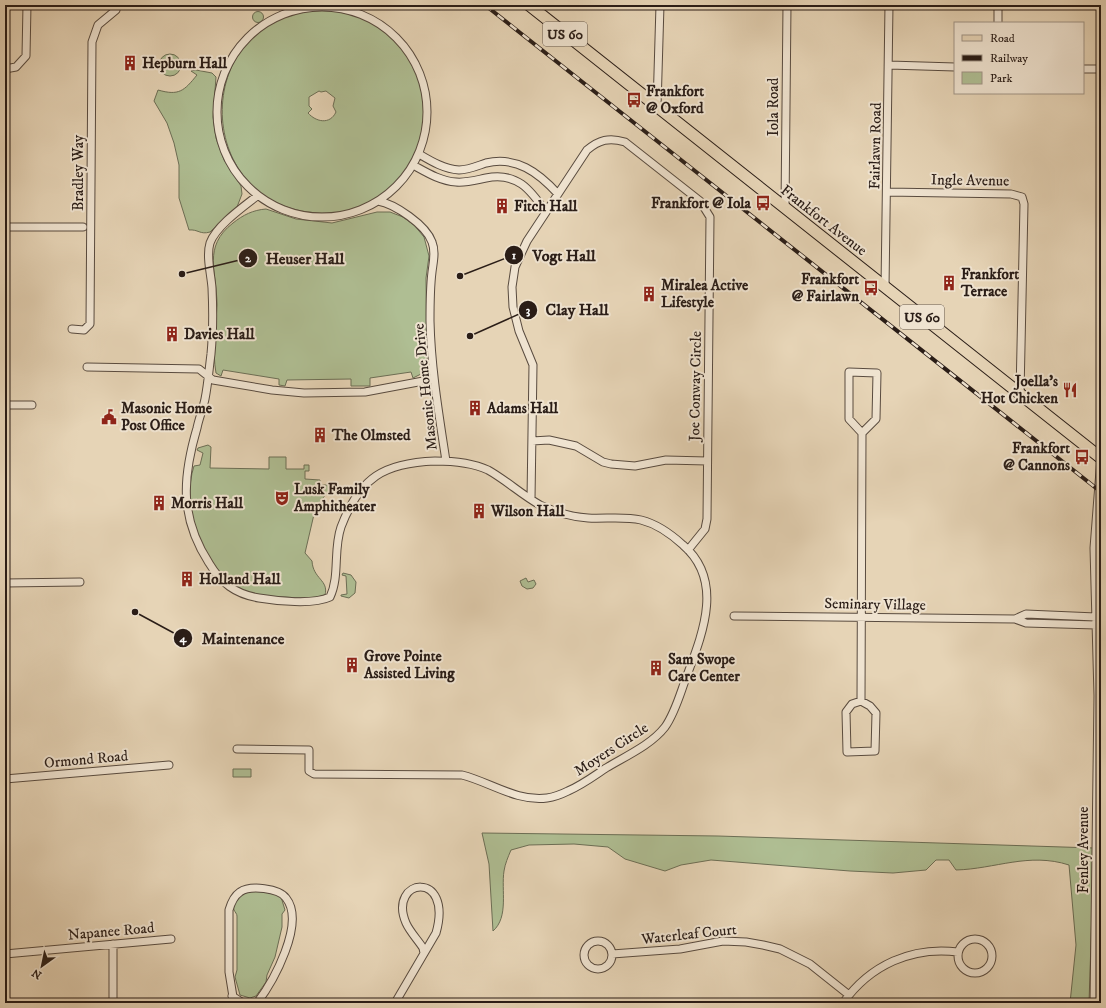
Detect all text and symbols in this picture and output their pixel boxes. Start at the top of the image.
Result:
road number: US 60 [543,22,587,46]
legend [954,22,1084,94]
text: Road [990,31,1015,46]
text: Railway [990,51,1028,66]
building icon: Hepburn Hall [121,54,139,72]
place label: Hepburn Hall [142,54,227,73]
text: Park [990,71,1012,86]
street label: Iola Road [764,77,783,136]
place label: Frankfort @ Oxford [646,82,704,118]
bus stop icon: Frankfort @ Oxford [625,91,643,109]
street label: Fairlawn Road [865,102,886,190]
street label: Bradley Way [69,134,88,211]
street label: Ingle Avenue [931,170,1009,191]
street label: Frankfort Avenue [777,181,871,260]
place label: Frankfort @ Iola [651,194,752,213]
bus stop icon: Frankfort @ Iola [754,194,772,212]
building icon: Fitch Hall [493,197,511,215]
place label: Fitch Hall [514,197,578,216]
callout: Vogt Hall [504,241,604,269]
callout: Heuser Hall [238,244,353,272]
text: Vogt Hall [531,246,597,266]
text: 1 [512,248,517,263]
text: Heuser Hall [266,249,346,269]
text: 2 [245,251,252,266]
place label: Frankfort Terrace [960,265,1019,301]
place label: Frankfort @ Fairlawn [792,270,859,306]
building icon: Frankfort Terrace [940,274,958,292]
place label: Miralea Active Lifestyle [661,276,749,312]
bus stop icon: Frankfort @ Fairlawn [862,279,880,297]
building icon: Miralea Active Lifestyle [640,285,658,303]
callout: Clay Hall [518,296,617,324]
text: Clay Hall [545,300,610,320]
text: 3 [526,303,531,318]
road number: US 60 [900,305,944,329]
street label: Masonic Home Drive [409,323,442,451]
building icon: Davies Hall [163,325,181,343]
place label: Davies Hall [184,325,255,344]
street label: Joe Conway Circle [685,331,706,443]
place label: Joella's Hot Chicken [981,372,1058,408]
restaurant icon: Joella's Hot Chicken [1061,381,1079,399]
place label: Masonic Home Post Office [121,399,213,435]
building icon: Adams Hall [466,399,484,417]
place label: Adams Hall [486,399,558,418]
public building icon: Masonic Home Post Office [100,408,118,426]
building icon: The Olmsted [311,426,329,444]
place label: The Olmsted [331,426,411,445]
place label: Frankfort @ Cannons [1003,439,1070,475]
bus stop icon: Frankfort @ Cannons [1073,448,1091,466]
place label: Lusk Family Amphitheater [293,480,376,516]
theatre icon: Lusk Family Amphitheater [273,489,291,507]
building icon: Morris Hall [150,494,168,512]
place label: Morris Hall [171,494,243,513]
building icon: Wilson Hall [470,502,488,520]
place label: Wilson Hall [490,502,565,521]
building icon: Holland Hall [178,570,196,588]
place label: Holland Hall [199,570,281,589]
street label: Seminary Village [824,594,926,615]
callout: Maintenance [173,624,292,652]
text: Maintenance [202,629,285,649]
text: 4 [179,631,188,646]
place label: Grove Pointe Assisted Living [363,647,455,683]
place label: Sam Swope Care Center [668,650,740,686]
building icon: Grove Pointe Assisted Living [343,656,361,674]
building icon: Sam Swope Care Center [647,659,665,677]
street label: Moyers Circle [571,718,652,780]
street label: Ormond Road [43,746,129,773]
street label: Fenley Avenue [1074,806,1093,894]
street label: Napanee Road [67,918,156,945]
street label: Waterleaf Court [639,920,738,949]
north arrow [22,946,62,986]
text: N [29,965,45,982]

